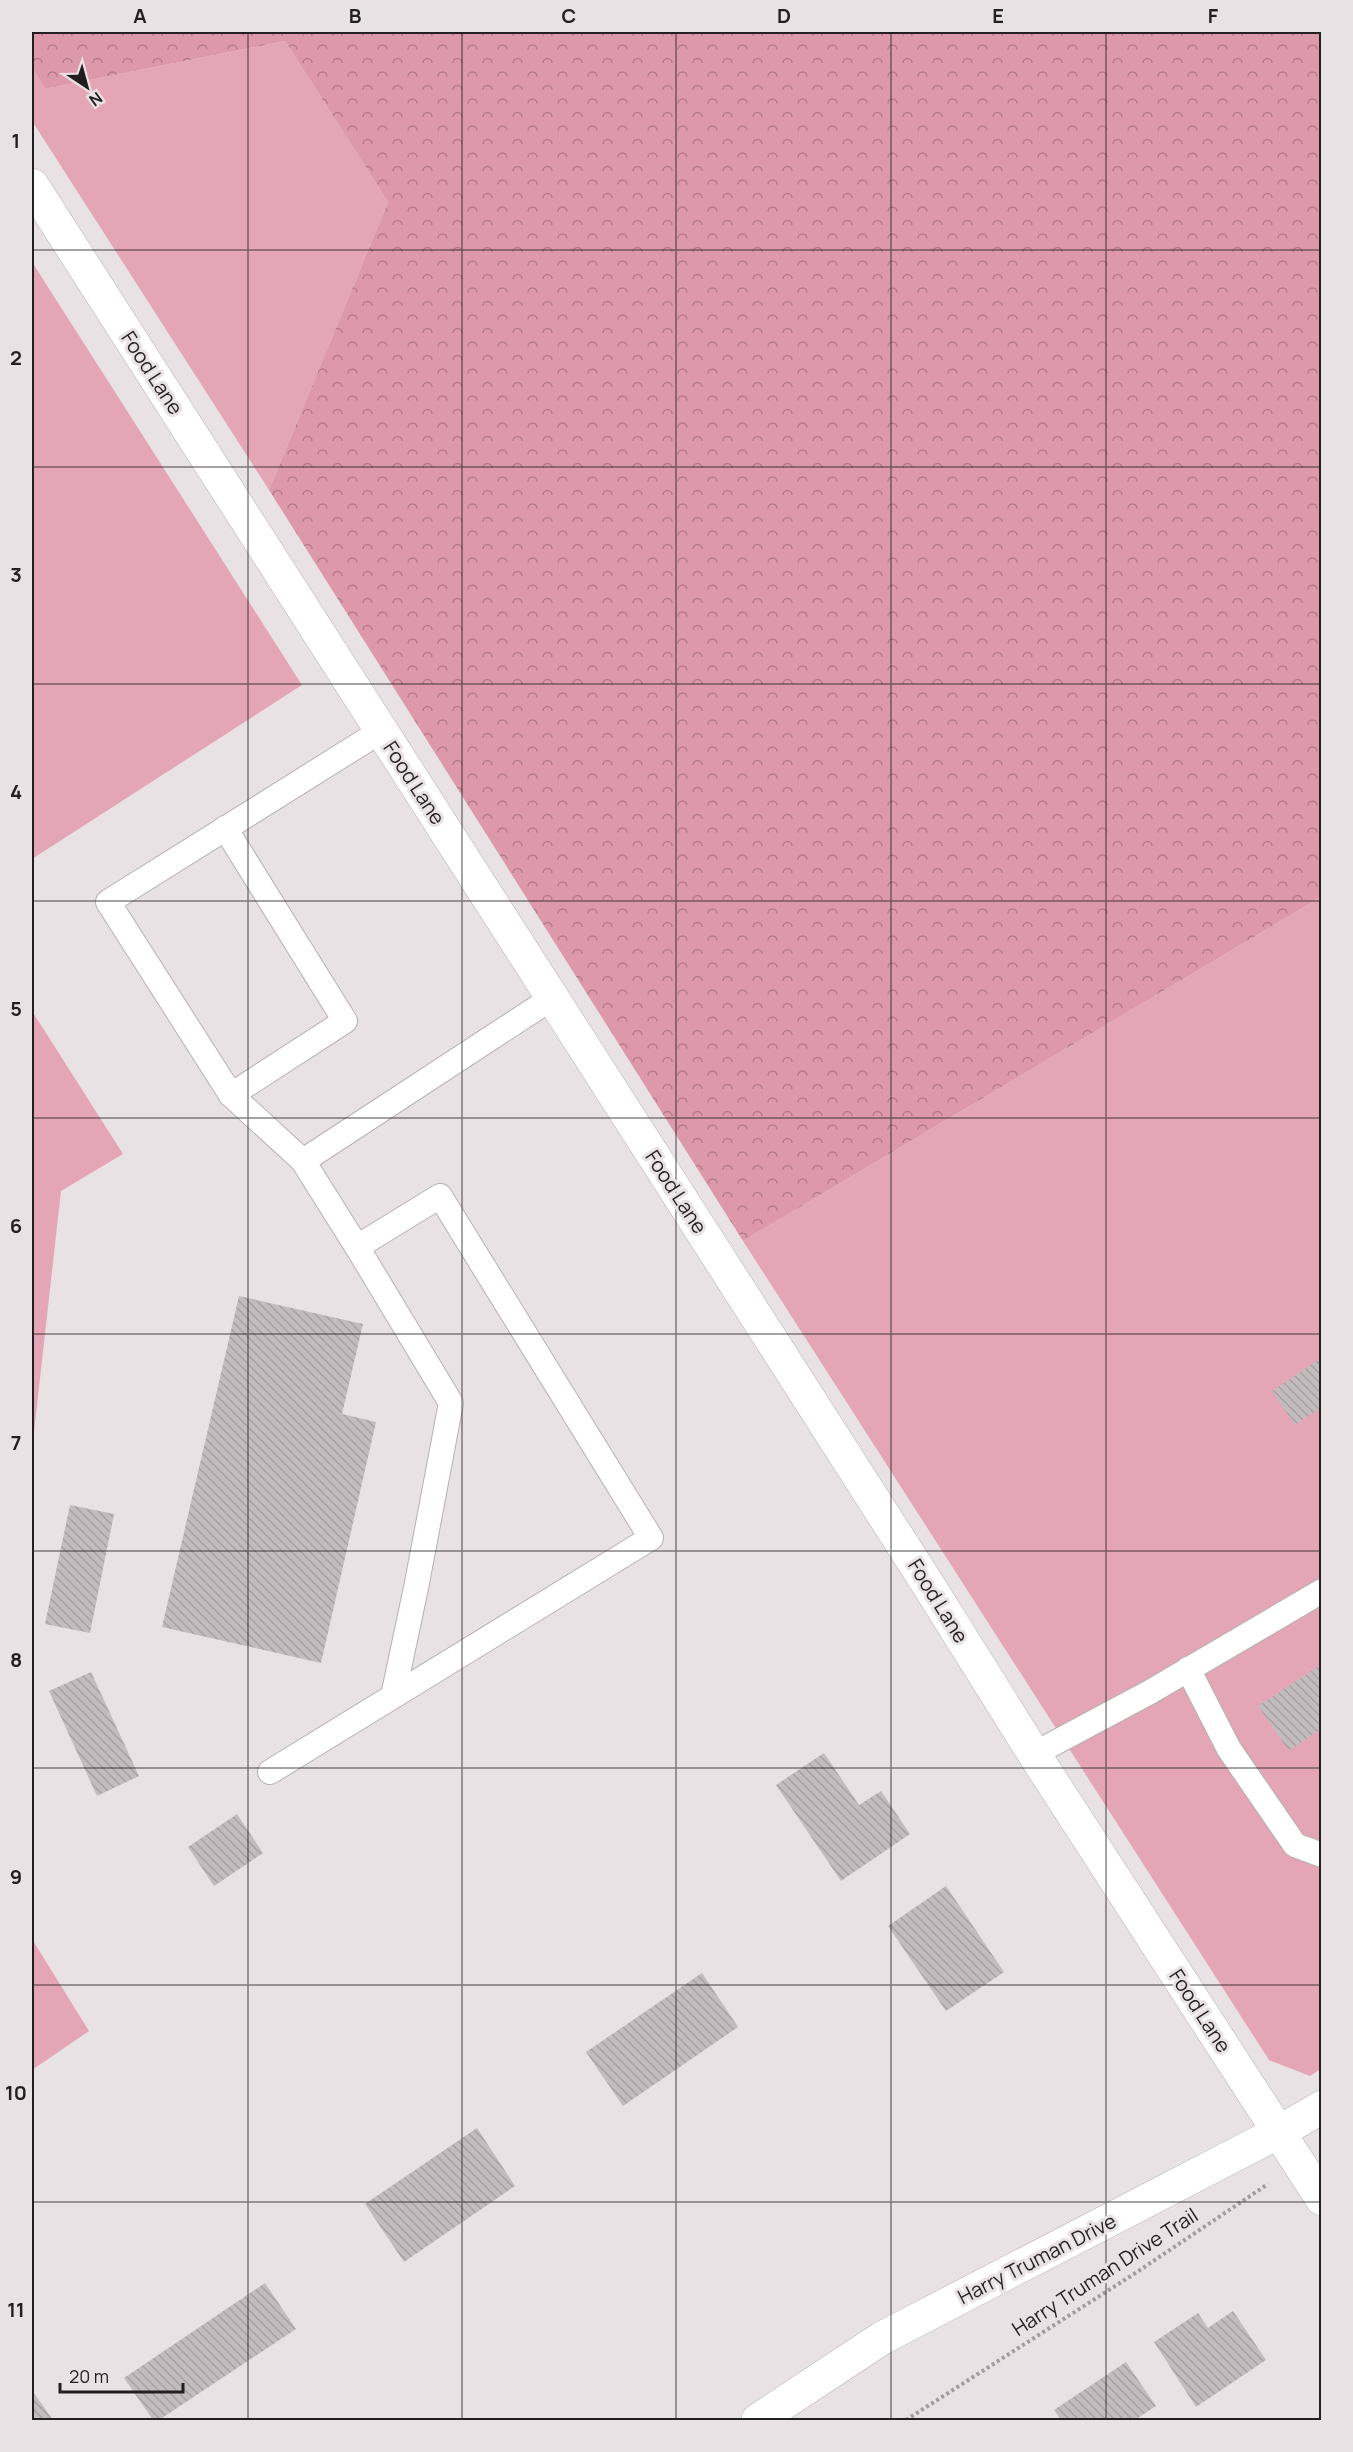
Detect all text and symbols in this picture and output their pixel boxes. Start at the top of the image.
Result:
text: A [133,2,147,29]
text: B [349,2,362,29]
text: C [562,2,576,29]
text: D [777,2,791,29]
text: E [992,2,1004,29]
text: F [1208,2,1219,29]
north arrow [57,57,117,117]
text: N [85,87,107,111]
text: 1 [12,127,20,154]
street label: Food Lane [115,326,189,420]
text: 2 [10,344,22,371]
text: 3 [10,561,22,588]
street label: Food Lane [377,736,451,830]
text: 4 [10,778,22,805]
text: 5 [10,995,22,1022]
street label: Food Lane [639,1145,713,1239]
text: 6 [10,1212,22,1239]
text: 7 [11,1429,21,1456]
street label: Food Lane [902,1554,975,1648]
text: 8 [10,1646,22,1673]
text: 9 [10,1863,22,1890]
street label: Food Lane [1163,1964,1237,2058]
text: 10 [5,2079,27,2106]
street label: Harry Truman Drive Trail [1007,2201,1203,2342]
street label: Harry Truman Drive [953,2207,1121,2310]
text: 11 [7,2296,25,2323]
scale bar [60,2356,183,2394]
text: 20 m [69,2364,109,2388]

